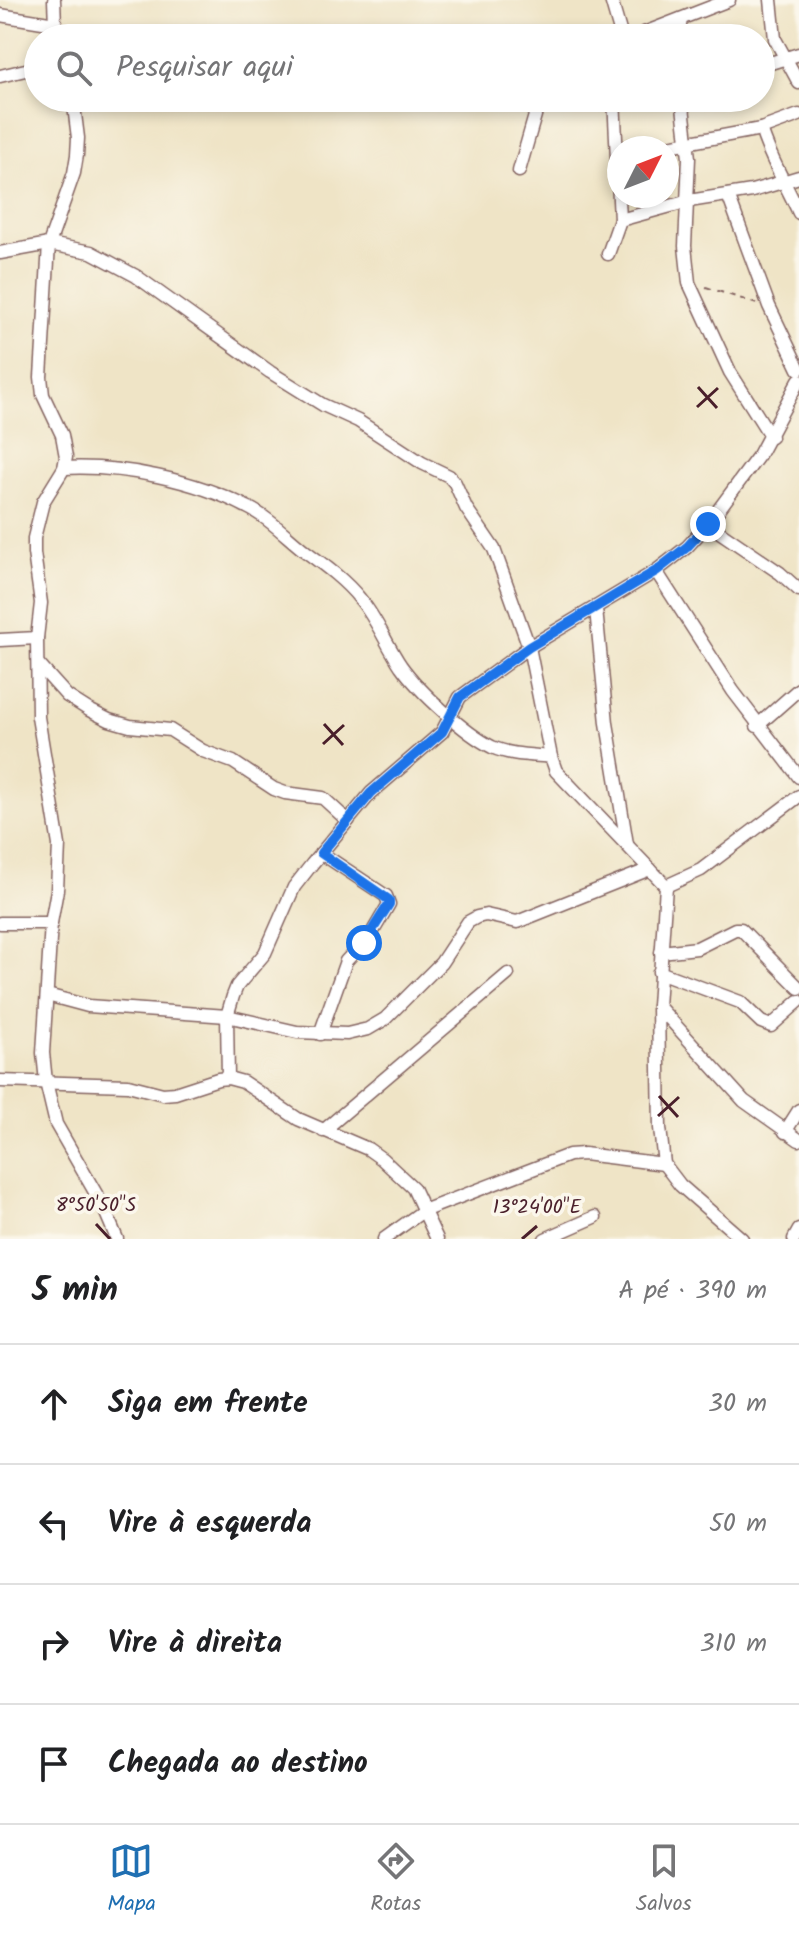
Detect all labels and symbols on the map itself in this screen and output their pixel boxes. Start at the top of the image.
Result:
north arrow [607,136,679,208]
route end [690,506,726,542]
route start [346,925,382,961]
text: 8°50'50"S [56,1190,137,1222]
text: 13°24'00"E [493,1192,582,1224]

